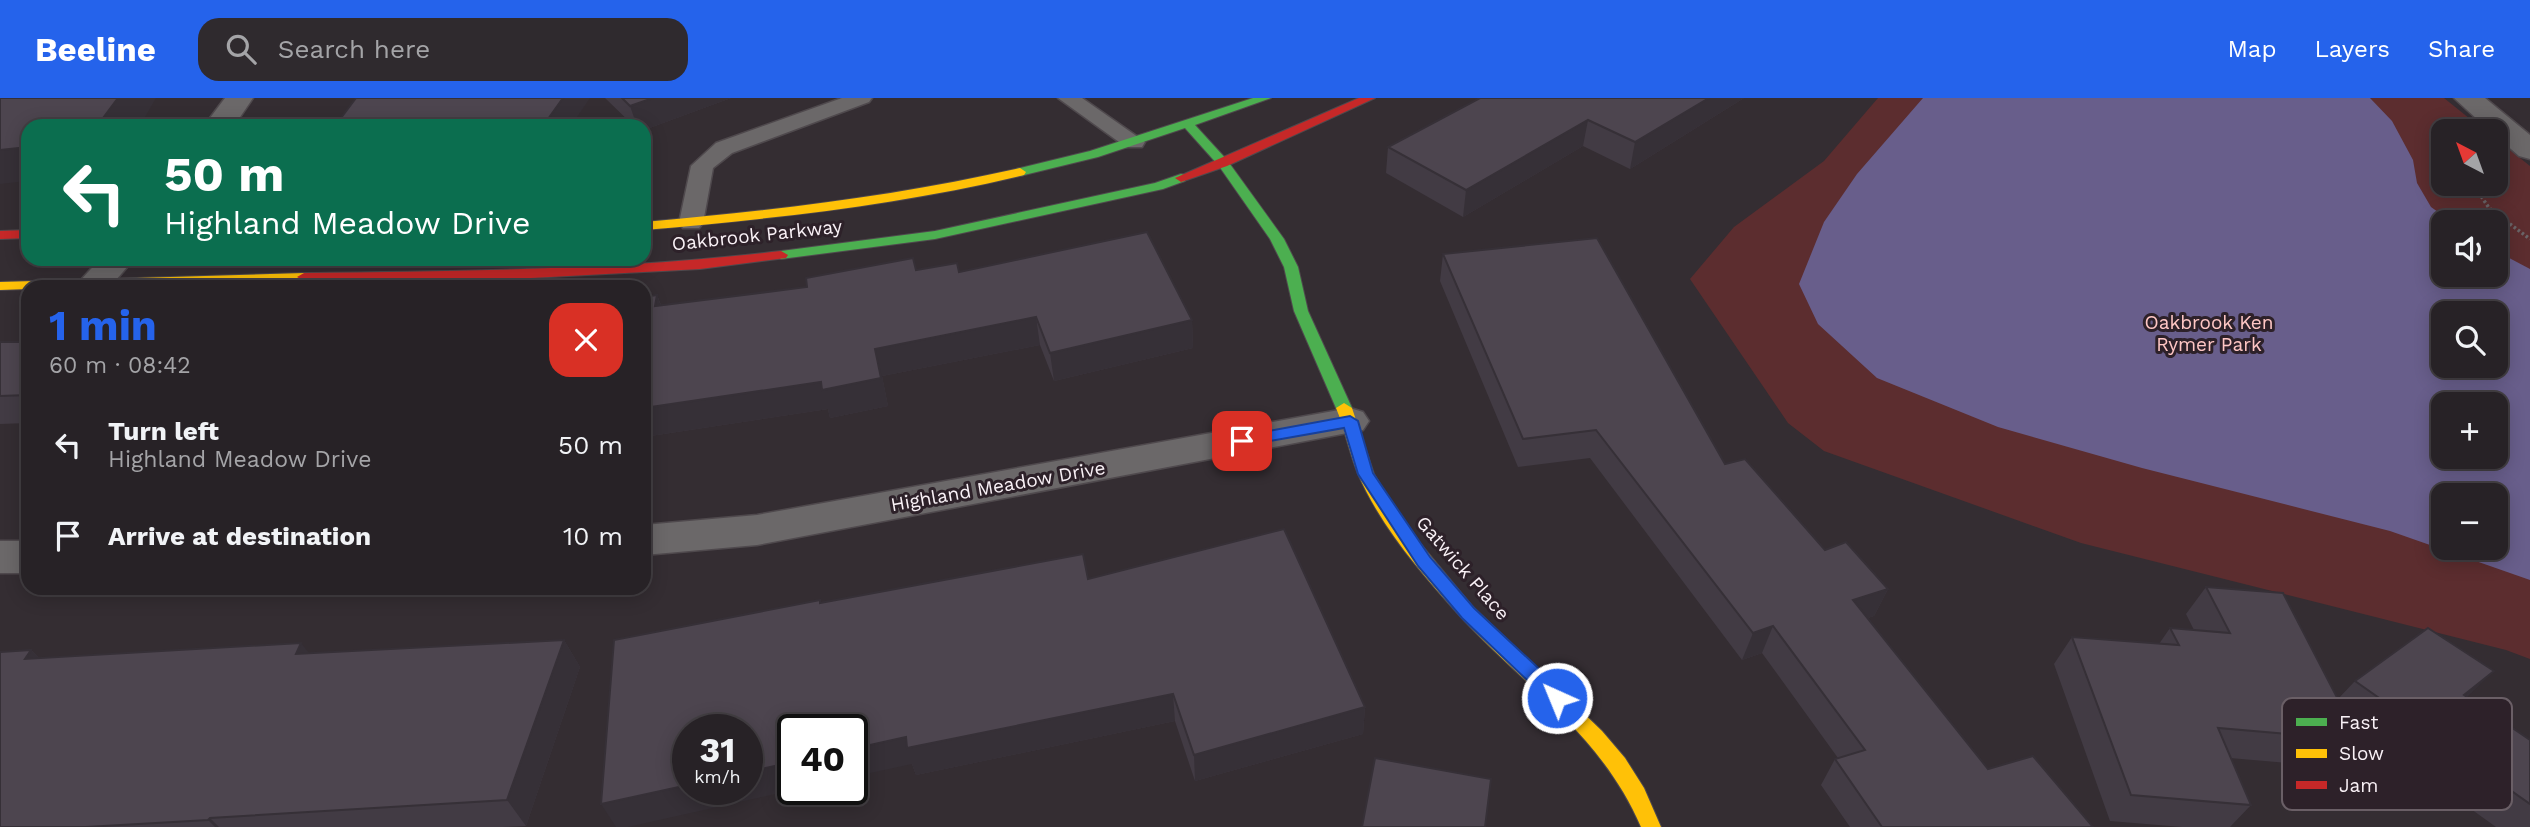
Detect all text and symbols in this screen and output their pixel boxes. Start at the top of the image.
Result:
search box [198,18,688,81]
text: Beeline [35,30,156,69]
icon: search [222,30,260,68]
text: Search here [278,34,430,64]
text: Map [2228,35,2276,63]
text: Layers [2314,35,2390,63]
text: Share [2428,35,2495,63]
north arrow [2431,119,2508,196]
map controls [2431,119,2508,560]
text: 50 m [164,145,284,203]
icon: left [49,147,140,238]
text: Highland Meadow Drive [164,204,530,242]
button: sound [2431,210,2508,287]
street label: Oakbrook Parkway [671,215,844,255]
text: 1 min [49,301,157,350]
button: search [2431,301,2508,378]
button: close [549,303,623,377]
park label: Oakbrook Ken Rymer Park [2144,311,2274,356]
text: 60 m · 08:42 [49,352,191,379]
button: + [2431,392,2508,469]
pin [1212,411,1272,471]
text: Turn left [108,416,219,446]
icon: arrive [1223,422,1261,460]
icon: left [49,426,87,464]
text: 50 m [558,430,623,460]
text: Highland Meadow Drive [108,446,371,473]
street label: Highland Meadow Drive [889,456,1107,516]
button: − [2431,483,2508,560]
street label: Gatwick Place [1412,511,1514,625]
icon: arrive [49,517,87,555]
text: Arrive at destination [108,521,371,551]
text: 10 m [563,521,623,551]
position arrow [1520,661,1594,735]
legend [2282,698,2512,810]
text: Fast [2339,711,2378,734]
speed limit sign: 40 [777,714,868,805]
text: 31 [700,729,735,771]
text: Slow [2339,742,2384,765]
text: km/h [694,766,741,787]
text: Jam [2339,774,2378,797]

